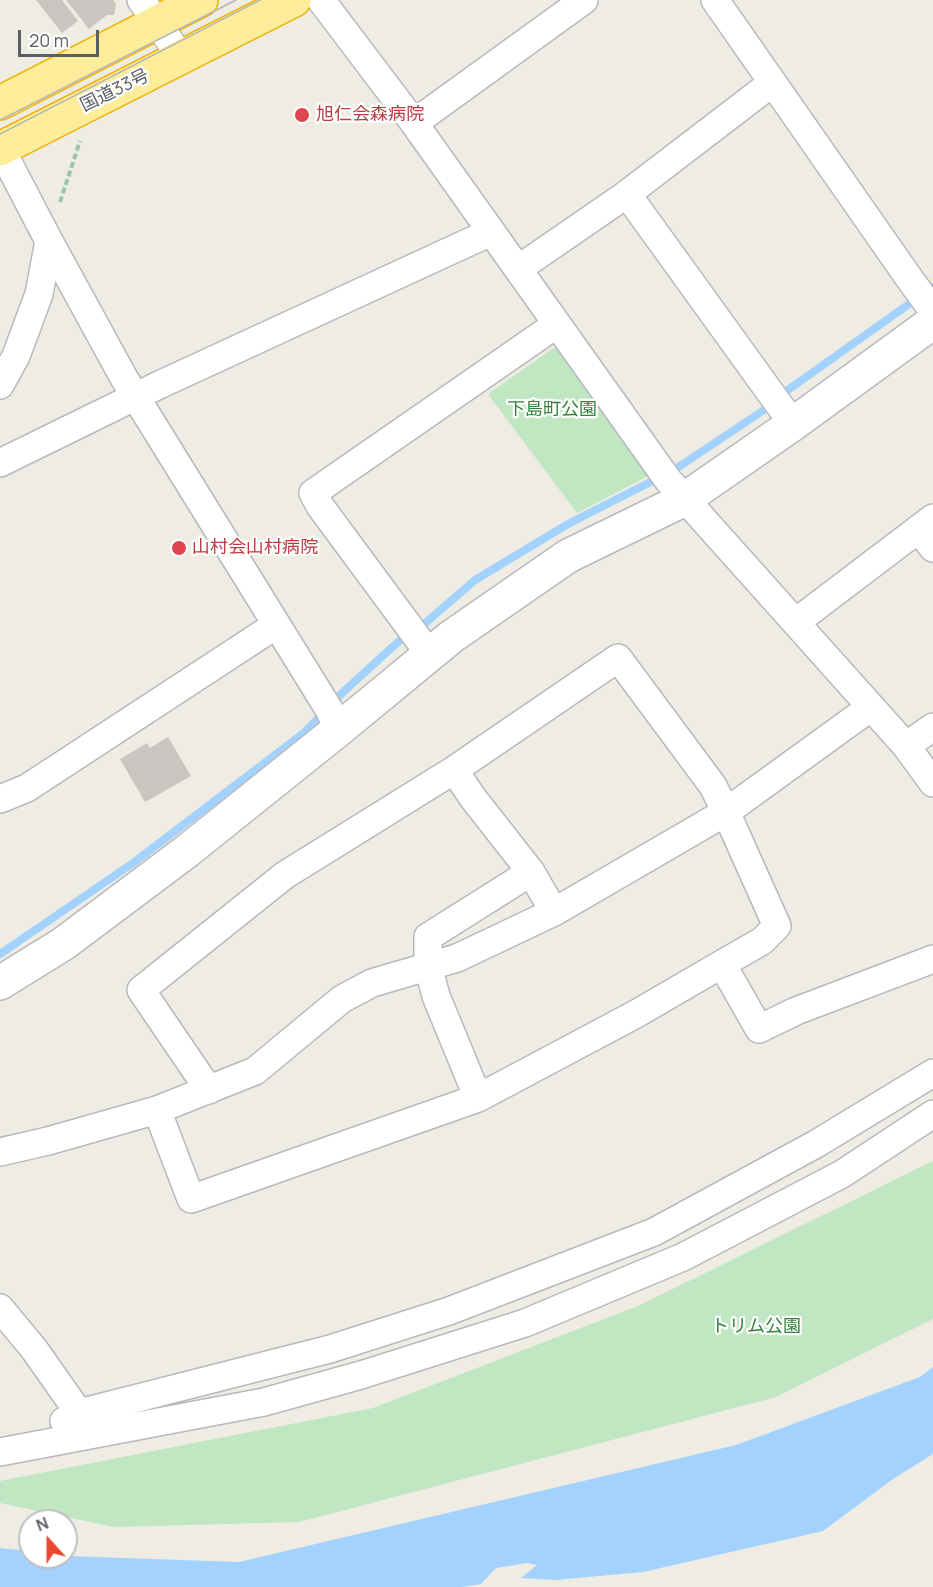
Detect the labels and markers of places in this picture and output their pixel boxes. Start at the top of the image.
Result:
place label: 旭仁会森病院 [316,104,424,126]
marker: 旭仁会森病院 [293,106,311,124]
place label: 山村会山村病院 [192,537,318,559]
marker: 山村会山村病院 [170,539,188,557]

